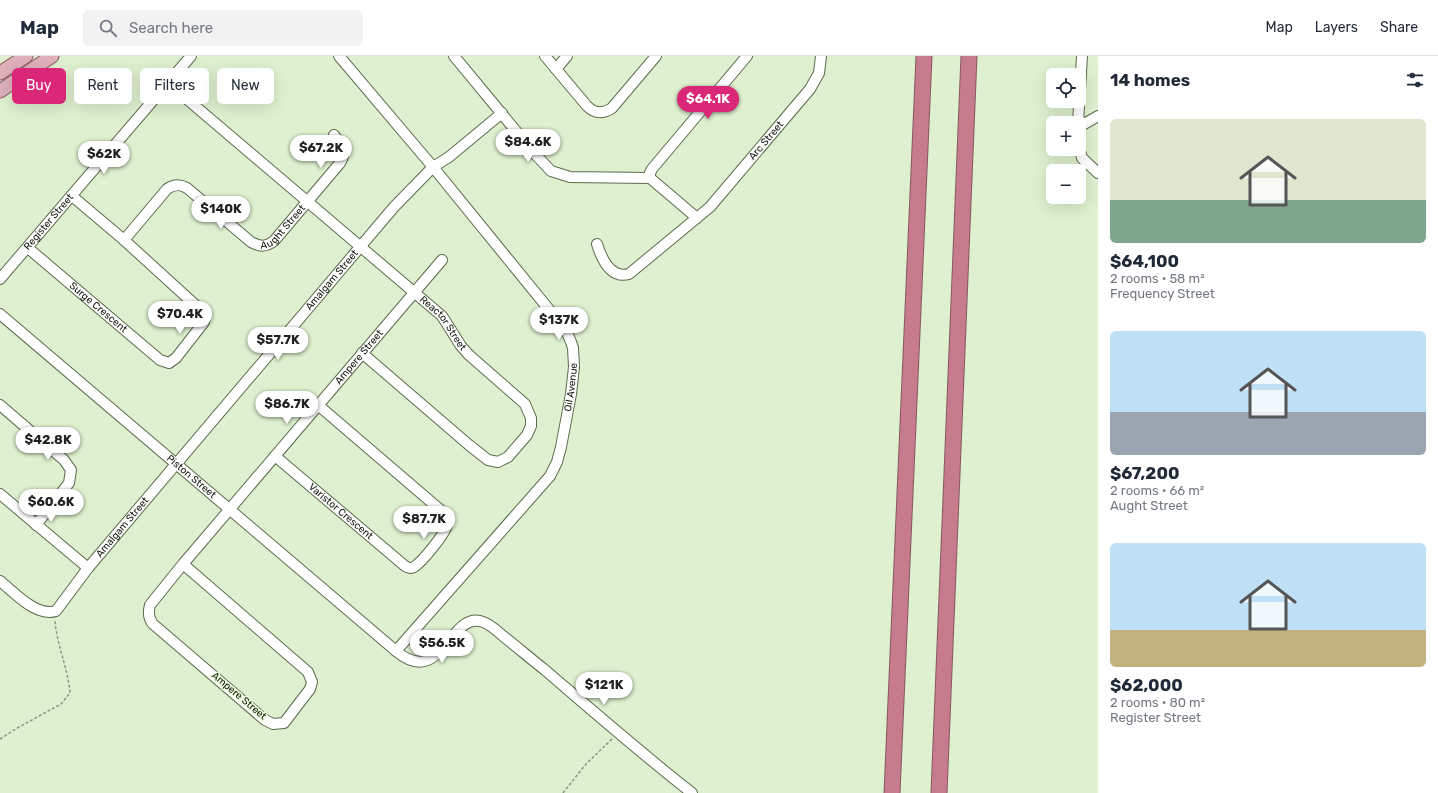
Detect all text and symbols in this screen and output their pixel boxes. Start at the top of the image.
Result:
search box [83,10,363,46]
text: Map [20,16,59,39]
icon: search [97,17,119,39]
text: Search here [129,19,213,37]
text: Map [1266,19,1293,36]
text: Layers [1315,19,1358,36]
text: Share [1380,19,1418,36]
chip: Buy [12,68,66,104]
chip: Rent [74,68,132,104]
chip: Filters [140,68,209,104]
chip: New [217,68,274,104]
map controls [1046,68,1086,204]
button: locate [1046,68,1086,108]
icon: filters [1404,69,1426,91]
text: 14 homes [1110,70,1190,90]
pin: $64.1K [675,86,741,120]
text: $64.1K [686,91,730,106]
button: + [1046,116,1086,156]
street label: Arc Street [746,119,786,163]
pin: $84.6K [495,129,561,163]
text: $84.6K [505,134,551,149]
pin: $67.2K [288,135,354,169]
text: $67.2K [299,140,343,155]
pin: $62K [80,141,128,175]
icon: home [1232,145,1304,217]
text: $62K [87,146,121,161]
button: − [1046,164,1086,204]
street label: Register Street [21,191,76,253]
pin: $140K [193,196,249,230]
text: $140K [200,201,242,216]
street label: Aught Street [260,202,308,252]
street label: Amalgam Street [303,247,361,313]
text: $64,100 [1110,251,1179,271]
text: 2 rooms · 58 m² [1110,271,1205,286]
street label: Surge Crescent [67,280,130,335]
text: Frequency Street [1110,286,1215,301]
street label: Reactor Street [417,294,469,354]
pin: $70.4K [147,301,213,335]
text: $70.4K [157,306,203,321]
pin: $137K [531,307,587,341]
text: $137K [539,312,579,327]
pin: $57.7K [245,327,311,361]
street label: Ampere Street [333,327,386,387]
text: $57.7K [256,332,300,347]
icon: home [1232,357,1304,429]
street label: Oil Avenue [562,362,580,412]
pin: $86.7K [254,391,320,425]
text: $86.7K [264,396,310,411]
pin: $42.8K [15,427,81,461]
text: $42.8K [24,432,72,447]
street label: Piston Street [164,452,218,501]
text: $67,200 [1110,463,1180,483]
street label: Varistor Crescent [306,481,375,542]
text: 2 rooms · 66 m² [1110,483,1204,498]
pin: $60.6K [18,489,84,523]
text: $60.6K [28,494,74,509]
street label: Amalgam Street [94,495,152,560]
text: Aught Street [1110,498,1188,513]
pin: $87.7K [391,506,457,540]
text: $87.7K [402,511,446,526]
icon: home [1232,569,1304,641]
pin: $56.5K [409,630,475,664]
text: $56.5K [419,635,465,650]
street label: Ampere Street [209,670,269,722]
pin: $121K [576,672,632,706]
text: $62,000 [1110,675,1183,695]
text: $121K [585,677,623,692]
text: 2 rooms · 80 m² [1110,695,1205,710]
text: Register Street [1110,710,1201,725]

